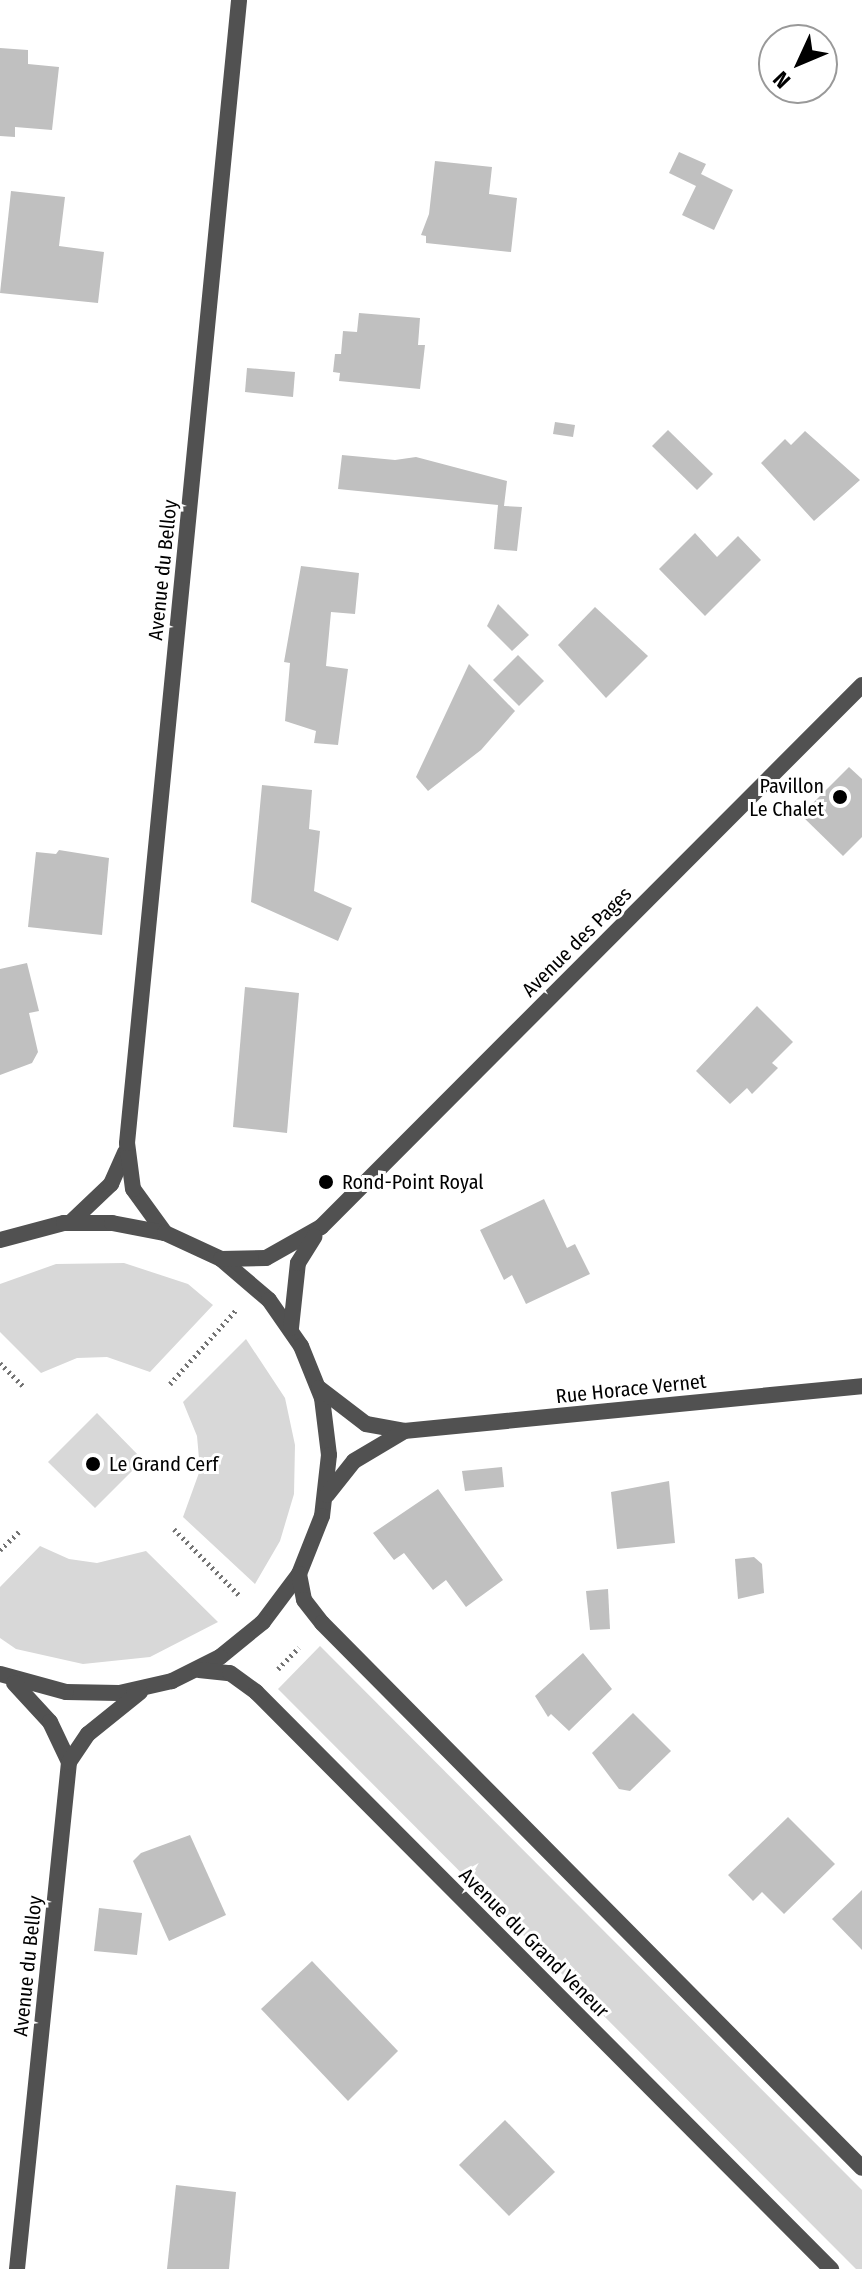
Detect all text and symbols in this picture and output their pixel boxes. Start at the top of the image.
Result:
north arrow [758,24,838,104]
text: N [768,66,796,94]
street label: Avenue du Belloy [144,498,182,642]
place label: Pavillon Le Chalet [749,774,824,821]
marker: Pavillon Le Chalet [831,788,849,806]
street label: Avenue des Pages [517,882,637,1002]
place label: Rond-Point Royal [342,1170,484,1194]
marker: Rond-Point Royal [317,1173,335,1191]
street label: Rue Horace Vernet [555,1369,707,1409]
place label: Le Grand Cerf [109,1452,218,1476]
marker: Le Grand Cerf [84,1455,102,1473]
street label: Avenue du Grand Veneur [454,1863,614,2023]
street label: Avenue du Belloy [9,1894,47,2038]

